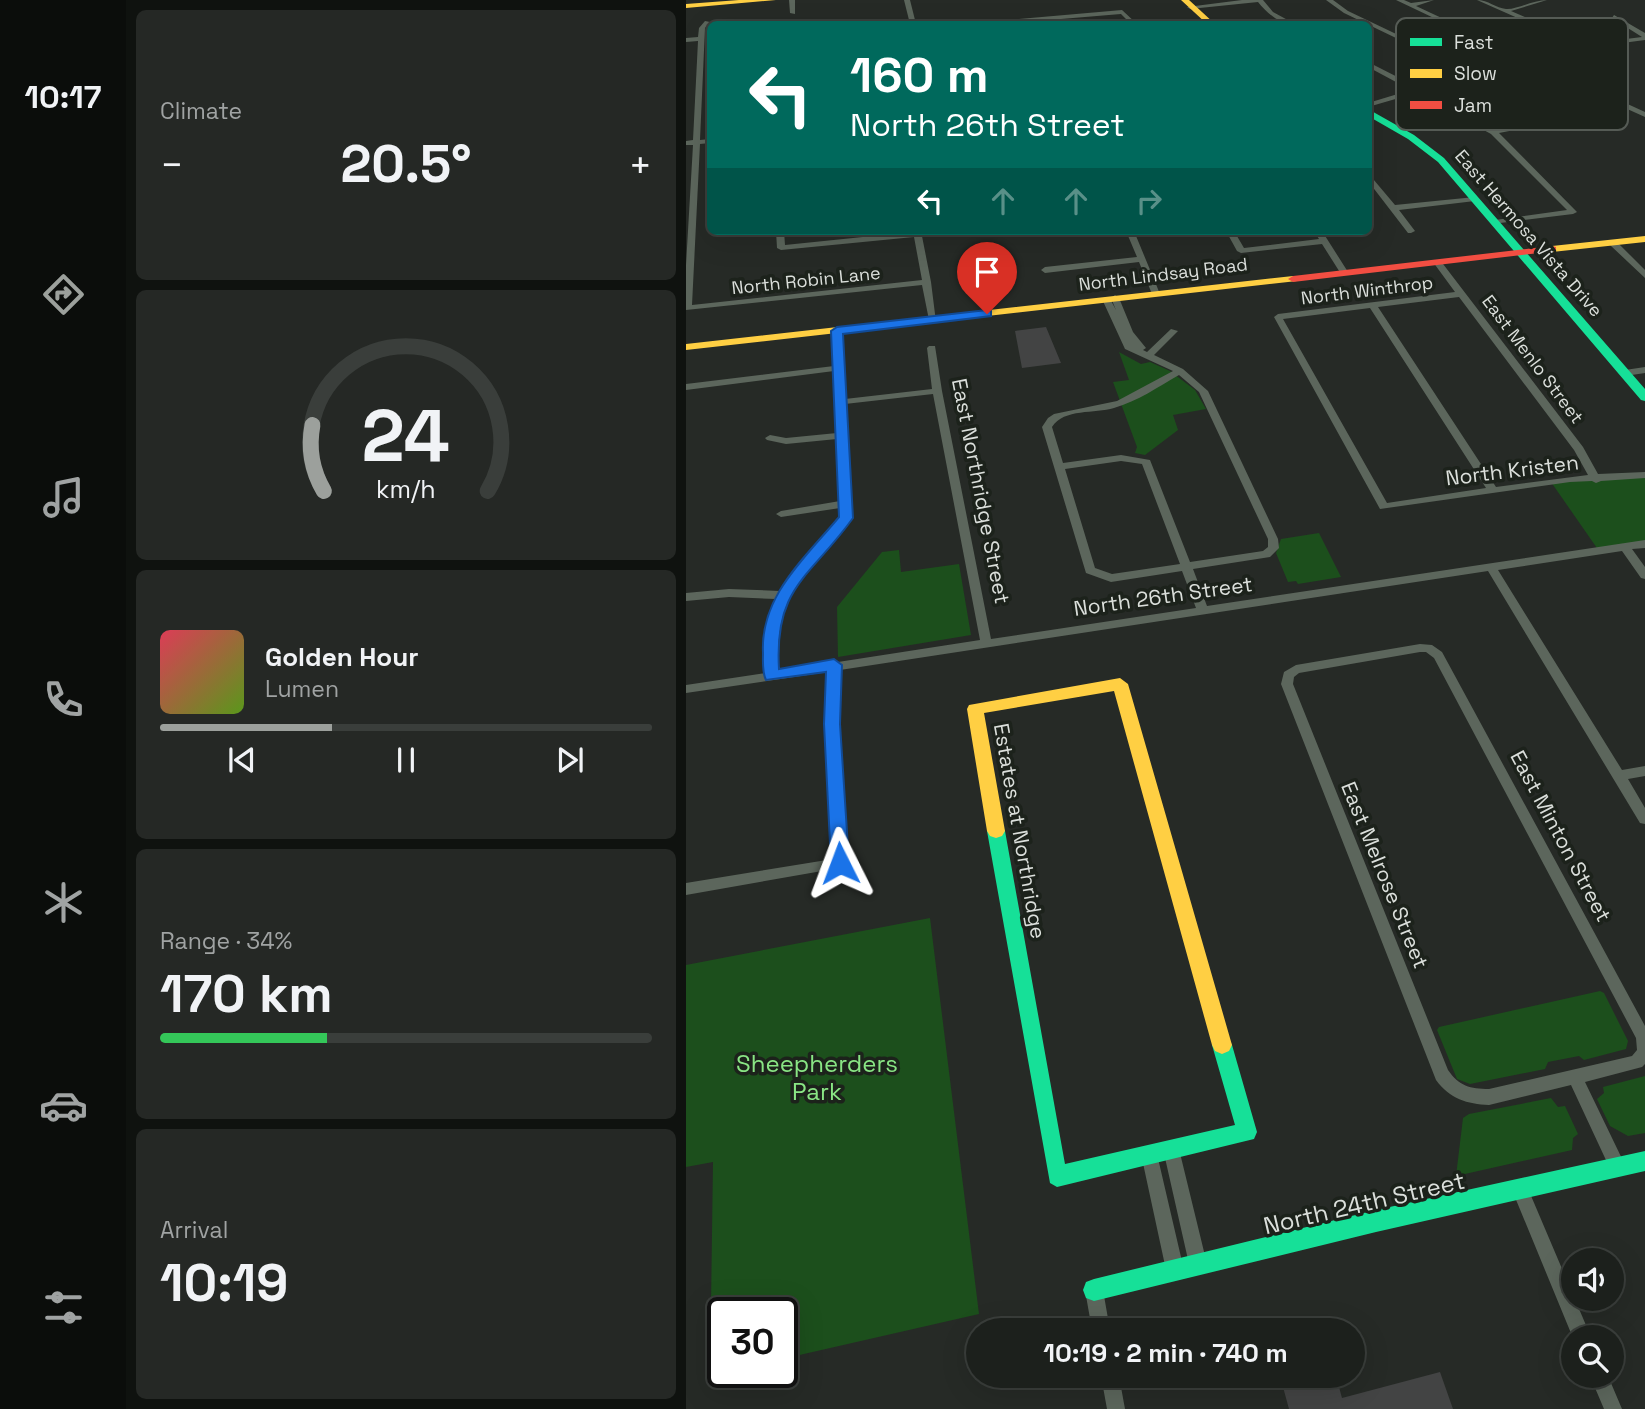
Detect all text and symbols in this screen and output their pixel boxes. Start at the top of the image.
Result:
legend [1396,18,1628,130]
text: Fast [1454,30,1494,55]
text: 160 m [850,44,988,106]
icon: left [735,49,826,140]
text: Slow [1454,61,1497,86]
text: 10:17 [25,77,101,117]
text: Jam [1454,93,1492,118]
text: Climate [160,96,242,126]
text: North 26th Street [850,105,1125,145]
text: 20.5° [340,131,472,197]
text: − [160,141,184,189]
text: + [628,141,652,189]
street label: East Hermosa Vista Drive [1450,145,1608,321]
icon: left [911,182,949,220]
icon: ahead [984,182,1022,220]
icon: ahead [1057,182,1095,220]
icon: right [1130,182,1168,220]
pin [957,242,1017,314]
street label: North Lindsay Road [1077,252,1249,296]
icon: arrive [968,253,1006,291]
street label: North Robin Lane [730,261,882,299]
icon: directions [39,270,88,319]
street label: North Winthrop [1300,270,1434,310]
street label: East Menlo Street [1477,290,1589,428]
street label: East Northridge Street [946,376,1016,606]
text: 24 [362,389,450,482]
street label: North Kristen [1444,448,1580,492]
text: km/h [376,472,436,504]
icon: music [39,473,88,522]
street label: North 26th Street [1072,570,1254,622]
text: Golden Hour [265,640,419,674]
text: Lumen [265,674,339,704]
icon: phone [39,675,88,724]
street label: Estates at Northridge [988,721,1052,941]
icon: previous [223,741,261,779]
icon: pause [387,741,425,779]
icon: next [551,741,589,779]
street label: East Minton Street [1504,746,1618,926]
street label: East Melrose Street [1335,778,1435,972]
position arrow [803,826,877,900]
icon: climate [39,878,88,927]
text: Range · 34% [160,926,292,956]
text: 170 km [160,961,333,1027]
park label: Sheepherders Park [736,1048,898,1107]
icon: car [39,1081,88,1130]
street label: North 24th Street [1260,1165,1468,1241]
text: Arrival [160,1215,228,1245]
map controls [1561,1248,1624,1388]
button: sound [1561,1248,1624,1311]
text: 10:19 [160,1250,288,1316]
icon: filters [39,1283,88,1332]
speed limit sign: 30 [707,1297,798,1388]
button: search [1561,1325,1624,1388]
text: 10:19 · 2 min · 740 m [1043,1336,1288,1370]

